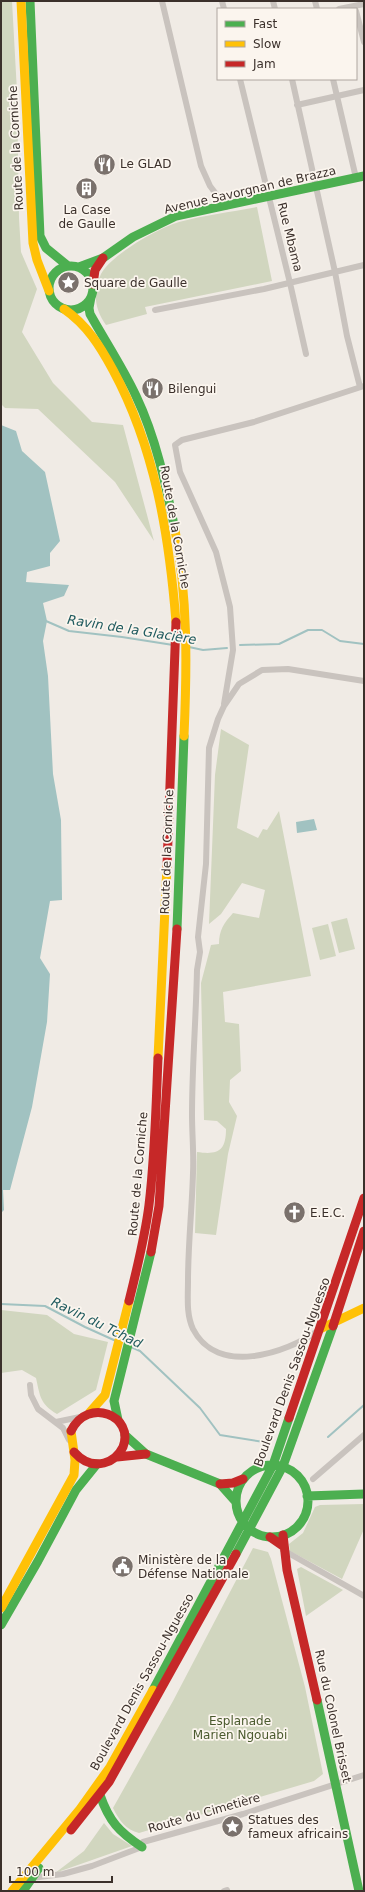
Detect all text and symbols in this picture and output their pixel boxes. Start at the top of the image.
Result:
legend [217,8,357,80]
text: Fast [253,17,277,31]
text: Slow [253,37,281,51]
text: Jam [252,57,276,71]
street label: Route de la Corniche [6,85,26,211]
restaurant icon: Le GLAD [92,151,118,177]
place label: Le GLAD [120,157,171,171]
street label: Avenue Savorgnan de Brazza [163,163,337,217]
building icon: La Case de Gaulle [74,176,100,202]
street label: Rue Mbama [275,201,305,273]
place label: La Case de Gaulle [58,203,116,231]
place icon: Square de Gaulle [55,270,81,296]
place label: Square de Gaulle [84,276,187,290]
restaurant icon: Bilengui [139,376,165,402]
place label: Bilengui [168,382,216,396]
street label: Route de la Corniche [157,464,193,590]
water label: Ravin de la Glacière [66,612,198,647]
street label: Route de la Corniche [158,789,176,915]
street label: Route de la Corniche [126,1111,150,1237]
church icon: E.E.C. [281,1200,307,1226]
place label: E.E.C. [310,1206,345,1220]
street label: Boulevard Denis Sassou-Nguesso [251,1275,333,1469]
water label: Ravin du Tchad [49,1294,145,1351]
place label: Ministère de la Défense Nationale [138,1553,249,1581]
public building icon: Ministère de la Défense Nationale [110,1554,136,1580]
street label: Boulevard Denis Sassou-Nguesso [87,1591,197,1773]
street label: Rue du Colonel Brisset [312,1648,354,1784]
park label: Esplanade Marien Ngouabi [193,1714,287,1742]
street label: Route du Cimetière [146,1790,262,1836]
place label: Statues des fameux africains [248,1813,348,1841]
place icon: Statues des fameux africains [219,1814,245,1840]
scale bar [10,1858,112,1884]
text: 100 m [16,1865,54,1879]

